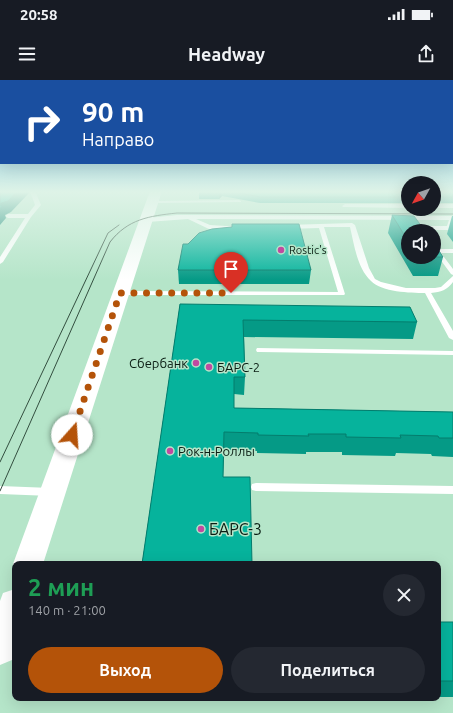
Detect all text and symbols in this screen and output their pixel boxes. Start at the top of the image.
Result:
text: 20:58 [20,6,58,23]
icon: menu [16,43,38,65]
icon: share [415,43,437,65]
text: Headway [188,44,265,64]
icon: right [16,96,68,148]
text: 90 m [82,96,144,127]
text: Направо [82,129,154,149]
north arrow [401,176,441,216]
map controls [401,176,441,264]
button: sound [401,224,441,264]
place label: Rostic's [289,244,327,256]
marker: Rostic's [276,245,286,255]
pin [214,252,248,293]
icon: arrive [220,258,242,280]
place label: Сбербанк [129,356,188,370]
marker: Сбербанк [191,358,201,368]
place label: БАРС-2 [217,360,260,374]
marker: БАРС-2 [204,362,214,372]
position arrow [51,414,93,456]
place label: Рок-н-Роллы [178,444,255,458]
marker: Рок-н-Роллы [165,446,175,456]
place label: БАРС-3 [209,520,262,538]
marker: БАРС-3 [196,524,206,534]
text: 2 мин [28,574,94,601]
button: close [383,574,425,616]
text: 140 m · 21:00 [28,603,106,617]
button: Выход [28,647,223,693]
button: Поделиться [231,647,425,693]

